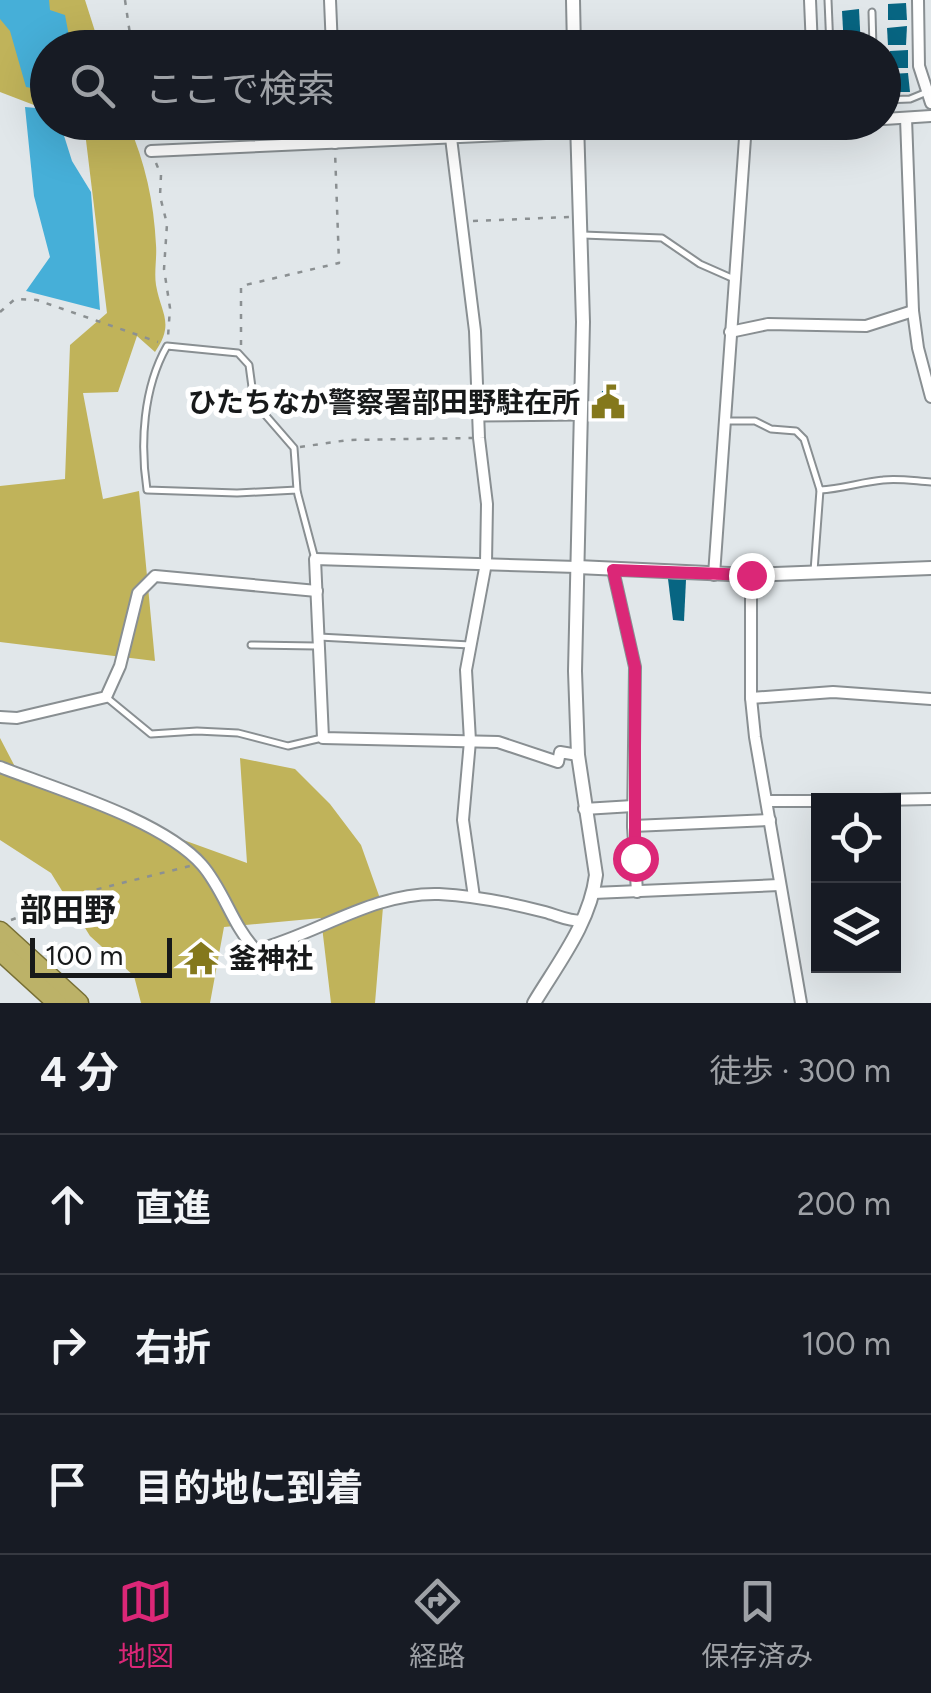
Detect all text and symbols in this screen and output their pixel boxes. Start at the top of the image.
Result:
search box [30,30,901,140]
icon: search [65,58,120,113]
text: ここで検索 [145,66,335,112]
public building icon: ひたちなか警察署部田野駐在所 [589,383,627,421]
place label: ひたちなか警察署部田野駐在所 [188,385,580,419]
route end [729,553,775,599]
map controls [811,793,901,973]
button: locate [811,793,901,883]
route start [613,836,659,882]
button: layers [811,883,901,973]
district label: 部田野 [20,891,116,929]
scale bar [30,933,172,978]
text: 100 m [45,938,123,972]
temple icon: 釜神社 [182,939,220,977]
place label: 釜神社 [229,941,313,975]
text: 4 分 [40,1047,119,1098]
text: 徒歩 · 300 m [709,1052,891,1090]
icon: ahead [40,1177,95,1232]
text: 直進 [135,1185,211,1231]
text: 200 m [797,1185,891,1223]
icon: right [40,1317,95,1372]
text: 右折 [135,1325,211,1371]
text: 100 m [802,1325,891,1363]
icon: arrive [40,1457,95,1512]
text: 目的地に到着 [135,1465,363,1511]
tab: 地図 [118,1574,174,1674]
tab: 経路 [409,1574,465,1674]
tab: 保存済み [701,1574,813,1674]

